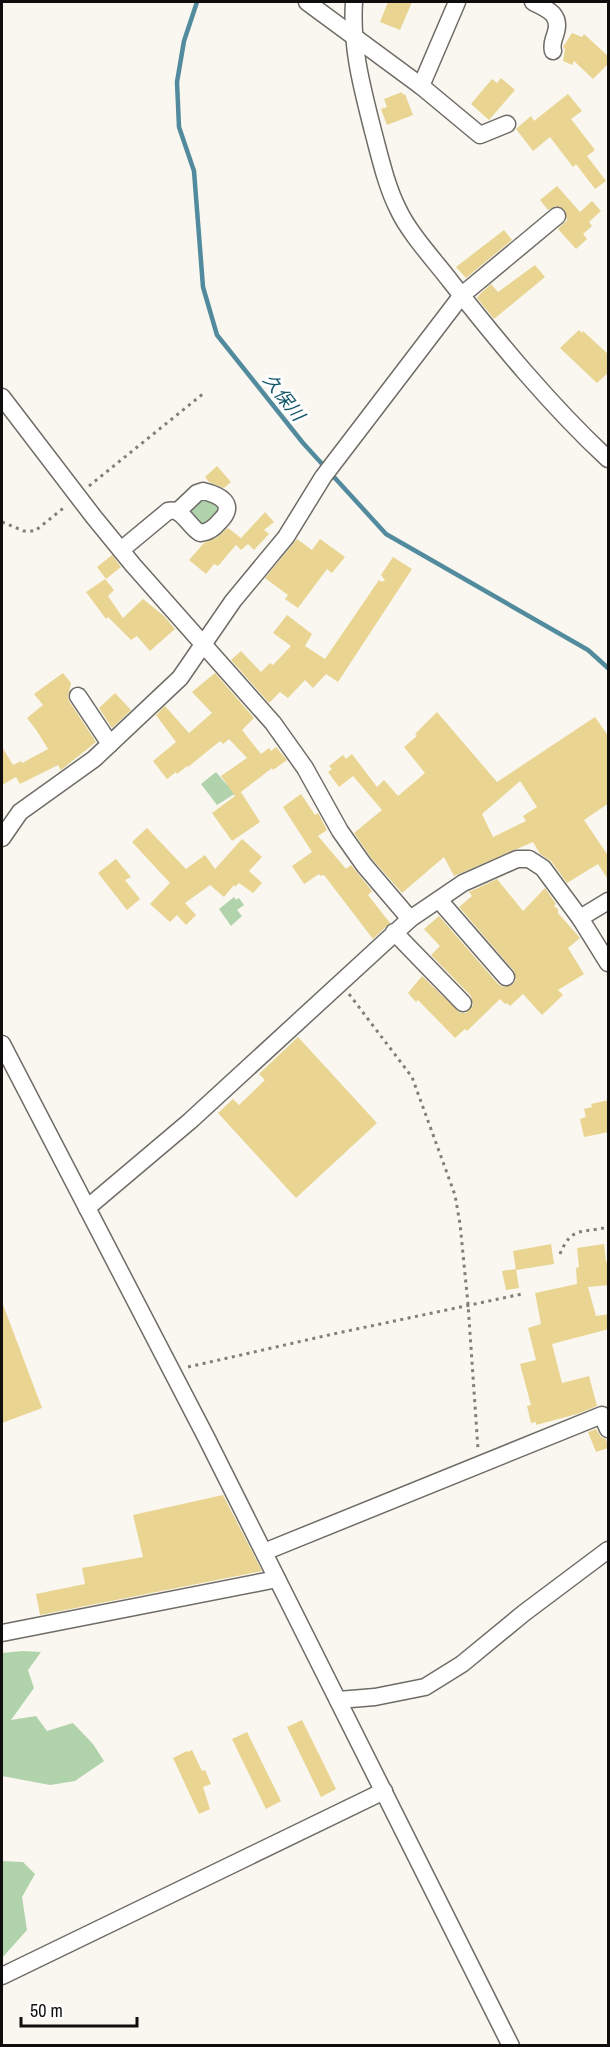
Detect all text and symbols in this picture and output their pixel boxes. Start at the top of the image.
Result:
water label: 久保川 [258,368,312,428]
scale bar [21,1990,136,2028]
text: 50 m [30,1998,63,2023]

